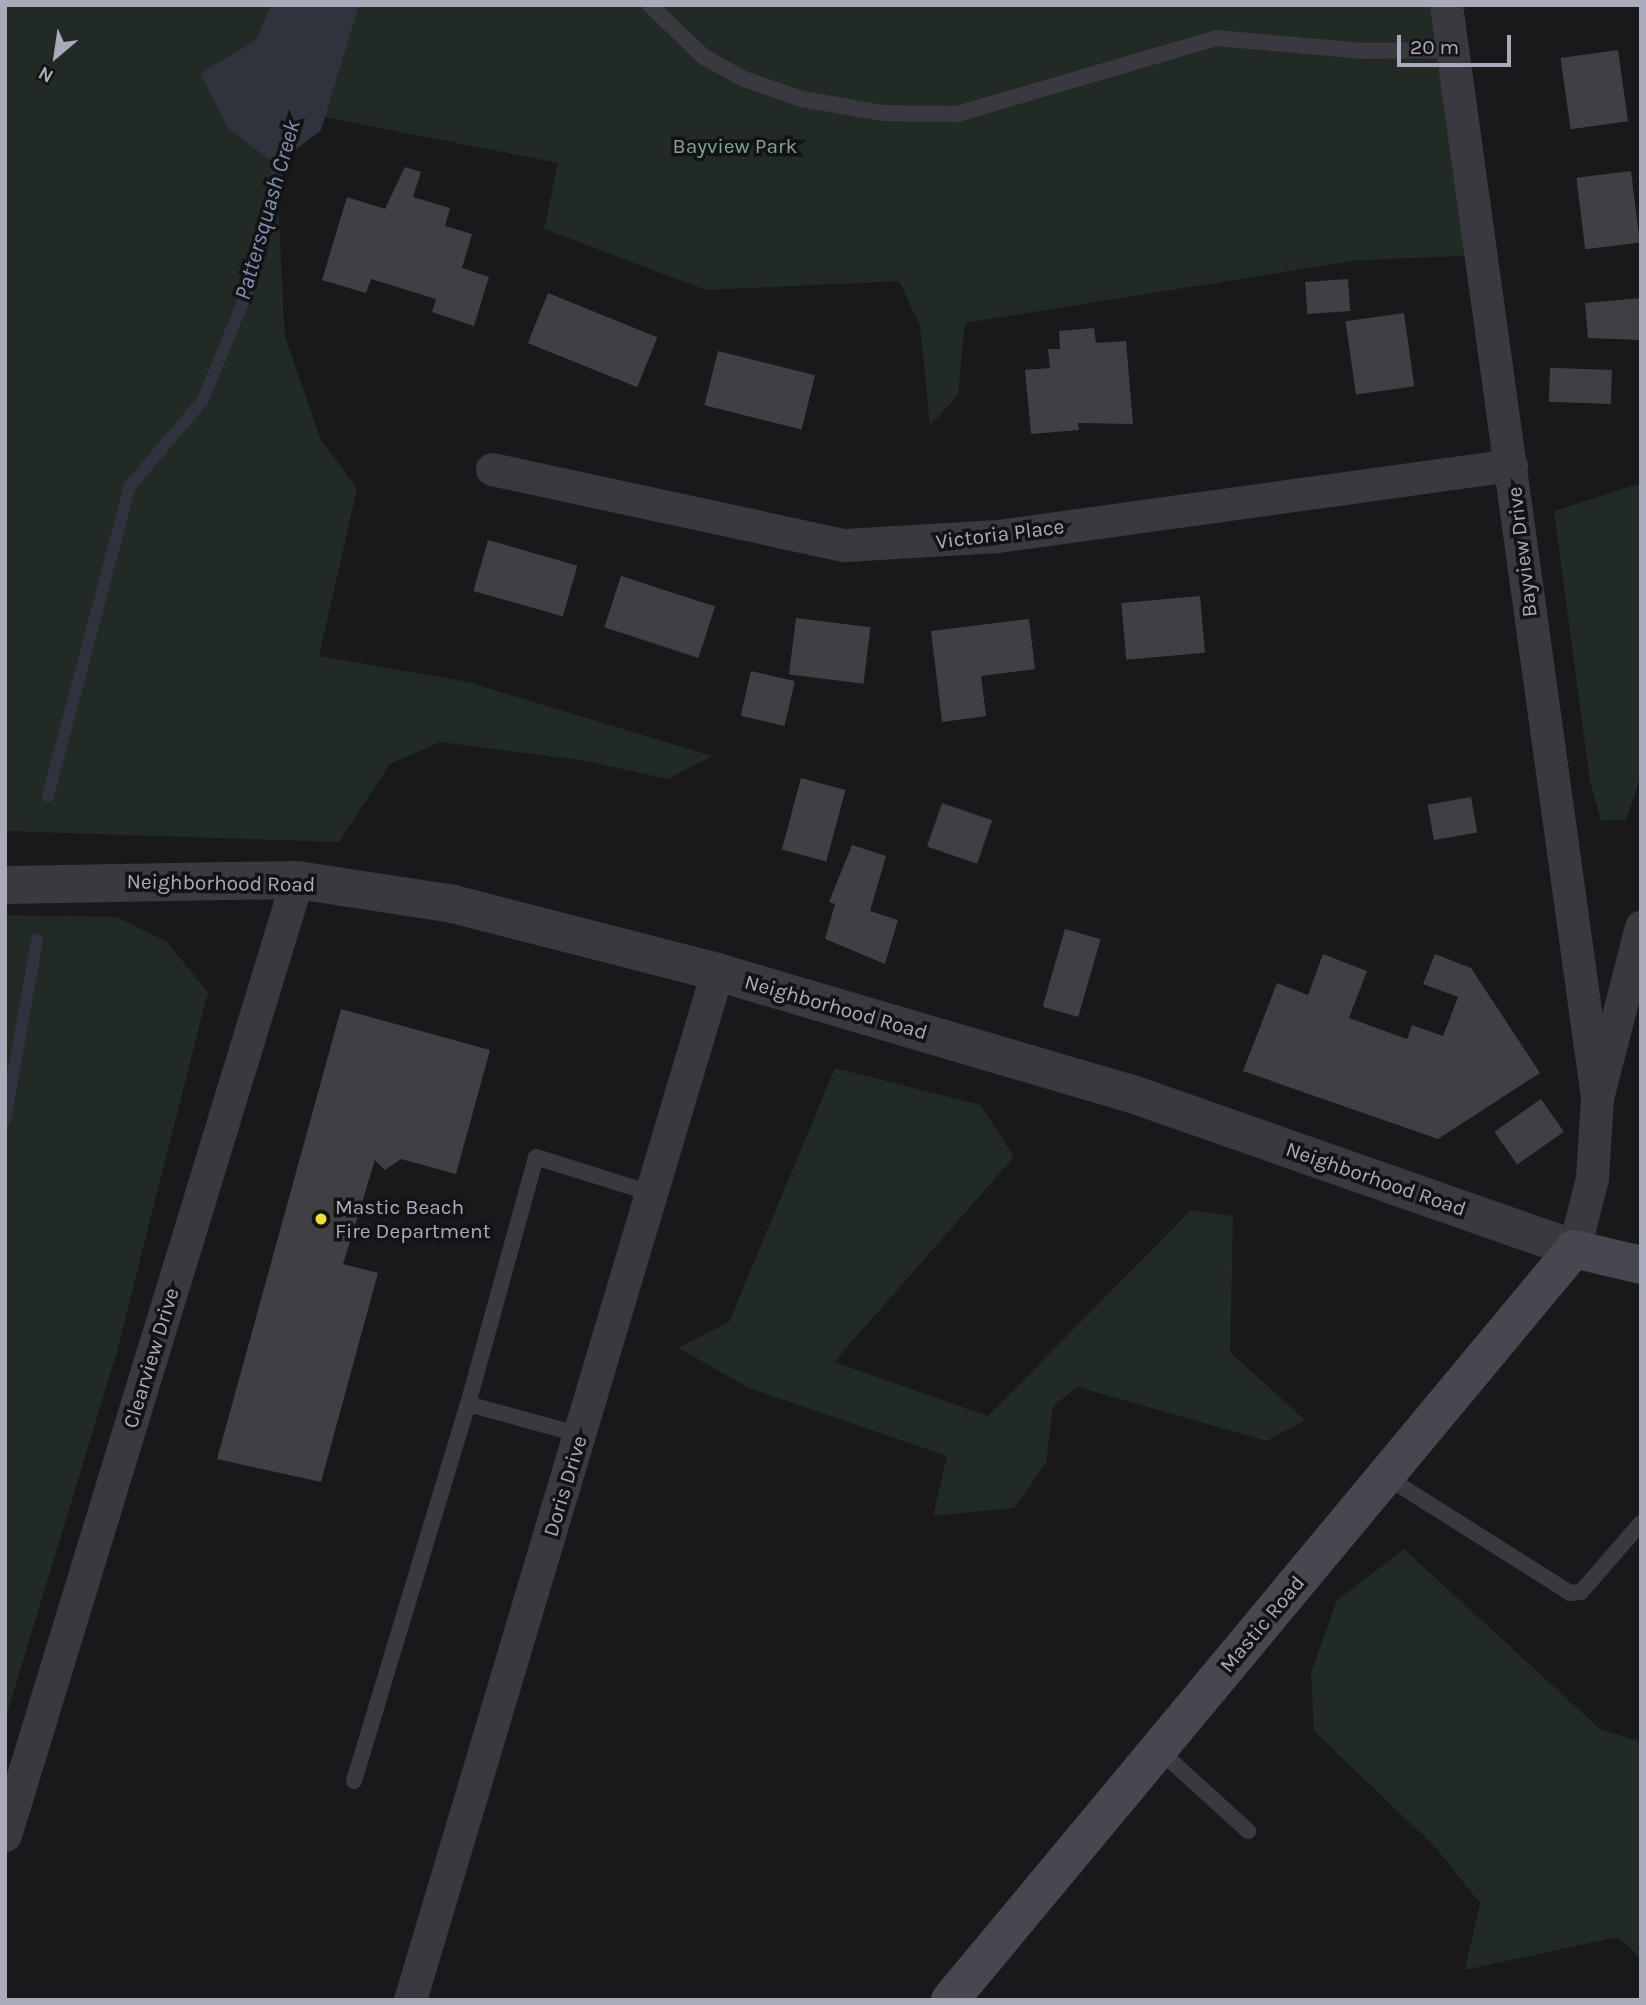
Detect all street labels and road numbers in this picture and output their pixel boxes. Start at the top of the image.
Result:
street label: Bayview Drive [1501,485,1543,619]
street label: Victoria Place [934,514,1066,554]
street label: Neighborhood Road [126,869,316,897]
street label: Neighborhood Road [742,969,930,1045]
street label: Neighborhood Road [1283,1136,1469,1222]
street label: Clearview Drive [118,1285,184,1431]
street label: Doris Drive [538,1432,592,1540]
street label: Mastic Road [1214,1570,1310,1678]

